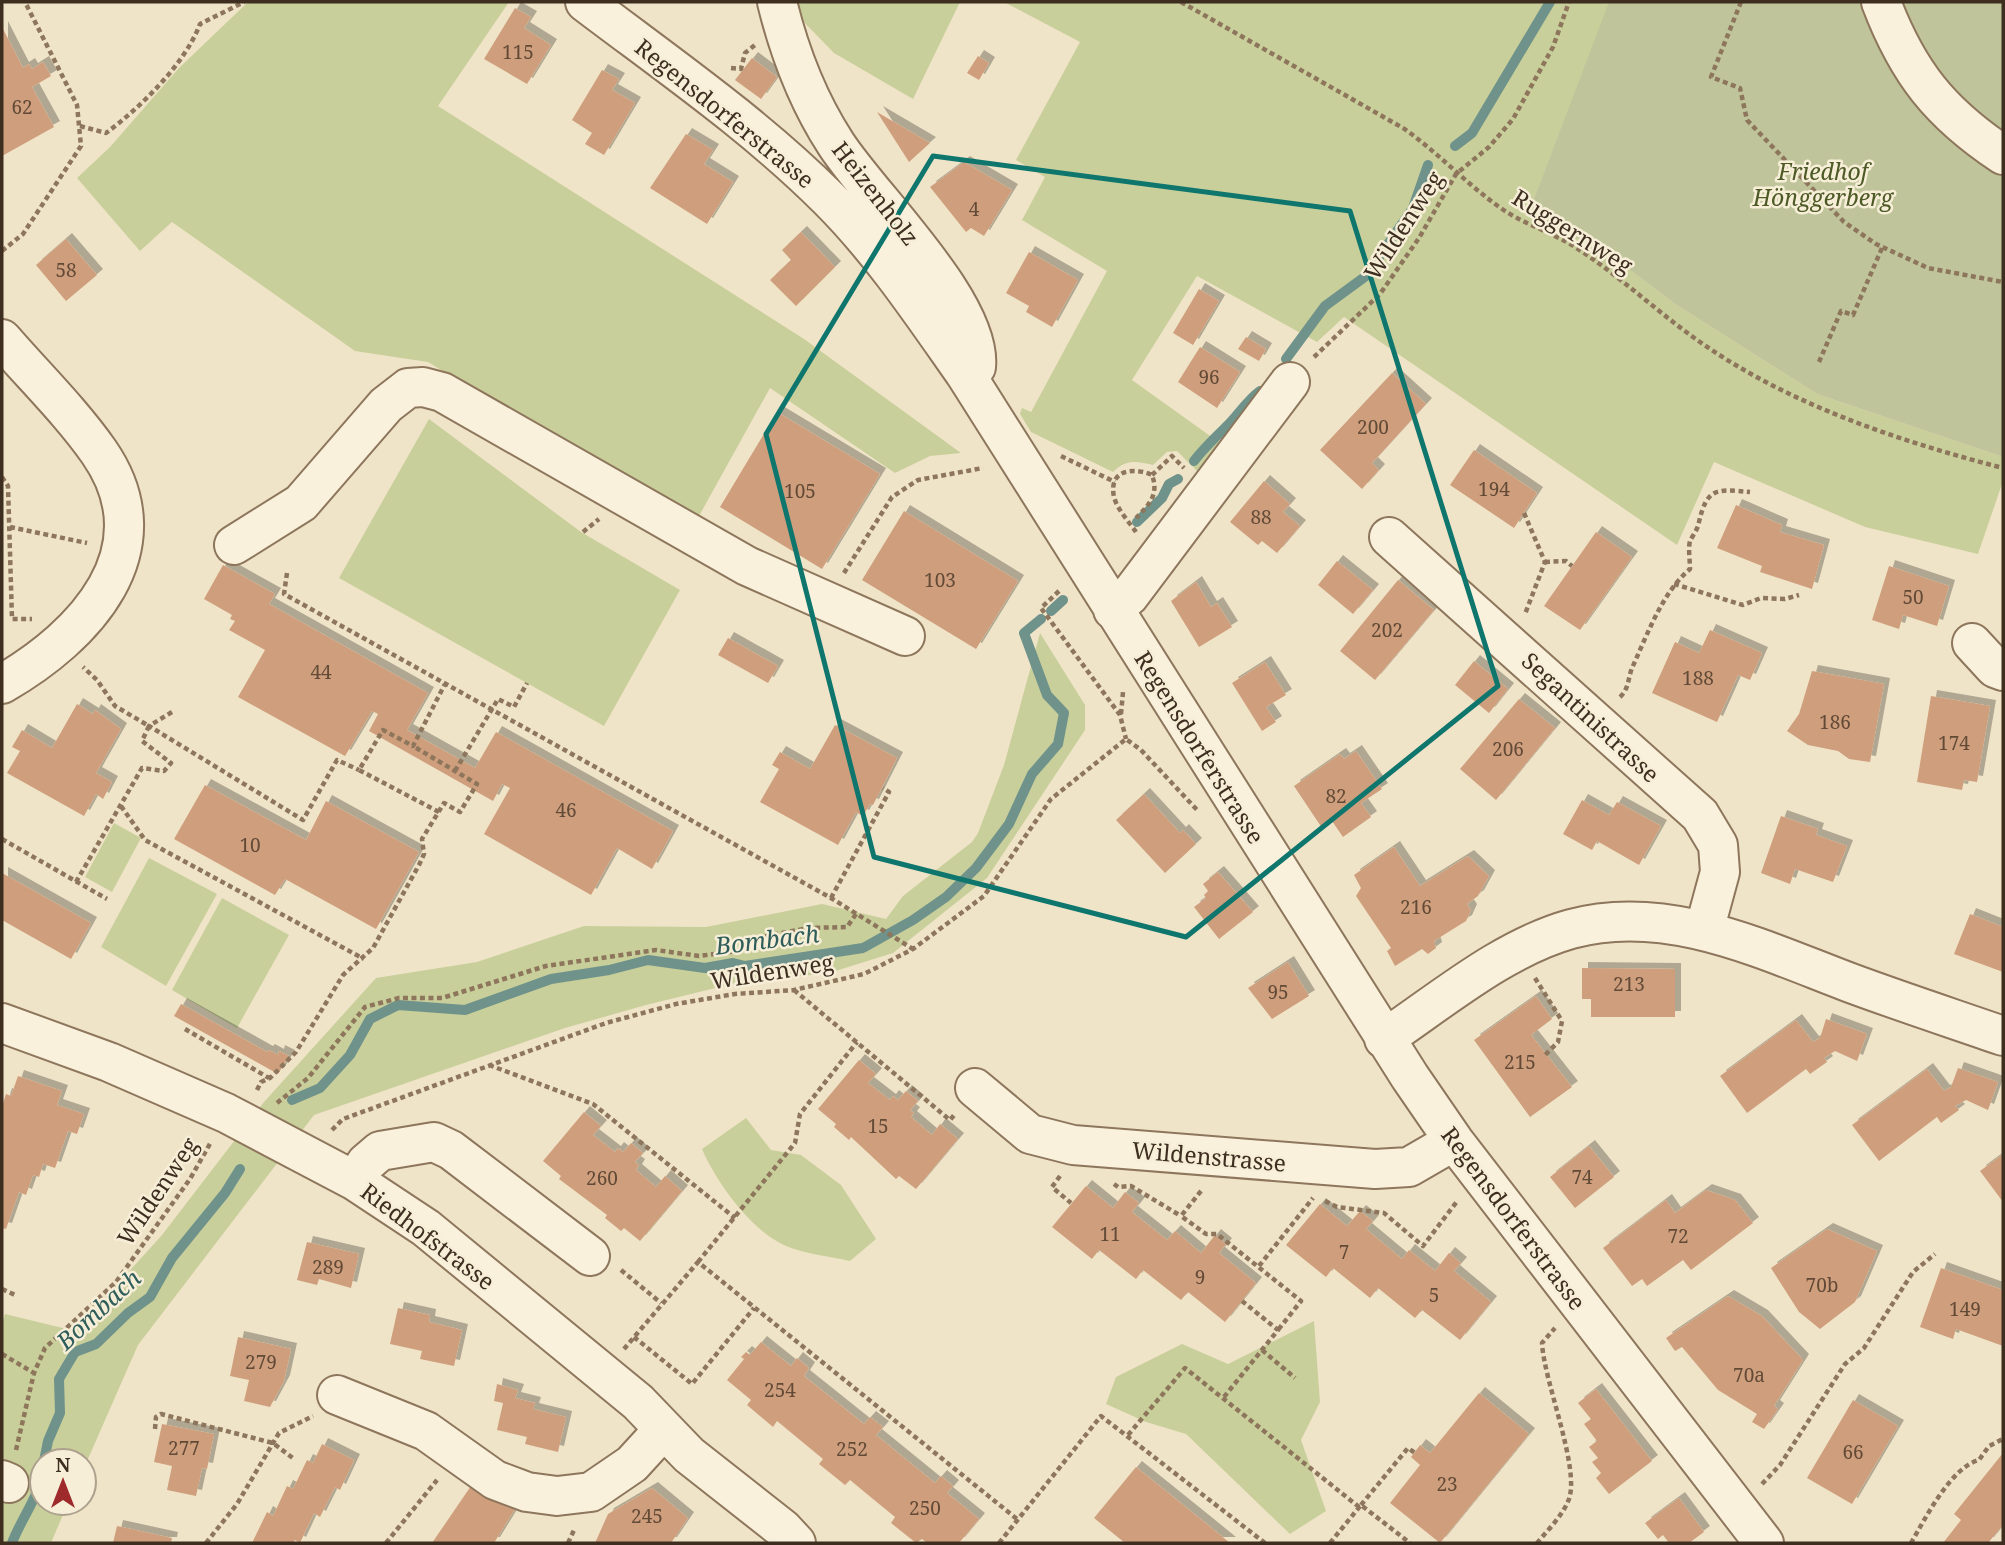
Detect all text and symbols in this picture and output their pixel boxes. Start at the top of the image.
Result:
street label: Regensdorferstrasse [629,31,821,195]
house number: 115 [502,39,534,65]
house number: 62 [11,94,33,120]
street label: Heizenholz [825,134,927,252]
park label: Friedhof Hönggerberg [1752,155,1894,213]
street label: Wildenweg [1356,164,1451,286]
street label: Ruggernweg [1506,181,1640,281]
house number: 4 [969,196,980,222]
house number: 58 [55,257,77,283]
house number: 96 [1198,364,1220,390]
house number: 200 [1357,414,1389,440]
house number: 194 [1478,476,1510,502]
house number: 105 [784,478,816,504]
house number: 88 [1250,504,1272,530]
house number: 103 [924,567,956,593]
house number: 50 [1902,584,1924,610]
house number: 202 [1371,617,1403,643]
street label: Regensdorferstrasse [1128,644,1272,850]
street label: Segantinistrasse [1515,645,1667,789]
house number: 44 [310,659,332,685]
house number: 188 [1682,665,1714,691]
house number: 186 [1819,709,1851,735]
house number: 174 [1938,730,1970,756]
house number: 206 [1492,736,1524,762]
house number: 82 [1325,783,1347,809]
house number: 46 [555,797,577,823]
house number: 10 [239,832,261,858]
house number: 216 [1400,894,1432,920]
water label: Bombach [712,916,821,962]
street label: Wildenweg [708,945,837,997]
house number: 213 [1613,971,1645,997]
house number: 95 [1267,979,1289,1005]
house number: 215 [1504,1049,1536,1075]
house number: 15 [867,1113,889,1139]
street label: Regensdorferstrasse [1434,1120,1594,1316]
street label: Wildenweg [109,1130,205,1251]
street label: Wildenstrasse [1131,1133,1287,1179]
house number: 74 [1571,1164,1593,1190]
house number: 260 [586,1165,618,1191]
street label: Riedhofstrasse [354,1175,502,1297]
house number: 11 [1099,1221,1121,1247]
house number: 72 [1667,1223,1689,1249]
house number: 7 [1339,1239,1349,1265]
house number: 289 [312,1254,344,1280]
water label: Bombach [48,1261,147,1357]
house number: 9 [1195,1264,1205,1290]
house number: 70b [1806,1272,1838,1298]
house number: 5 [1429,1282,1439,1308]
house number: 149 [1949,1296,1981,1322]
house number: 279 [245,1349,277,1375]
house number: 70a [1733,1362,1765,1388]
house number: 254 [764,1377,796,1403]
house number: 277 [168,1435,200,1461]
house number: 252 [836,1436,868,1462]
house number: 66 [1842,1439,1864,1465]
north arrow [28,1447,98,1517]
text: N [56,1452,71,1478]
house number: 23 [1436,1471,1458,1497]
house number: 250 [909,1495,941,1521]
house number: 245 [631,1503,663,1529]

